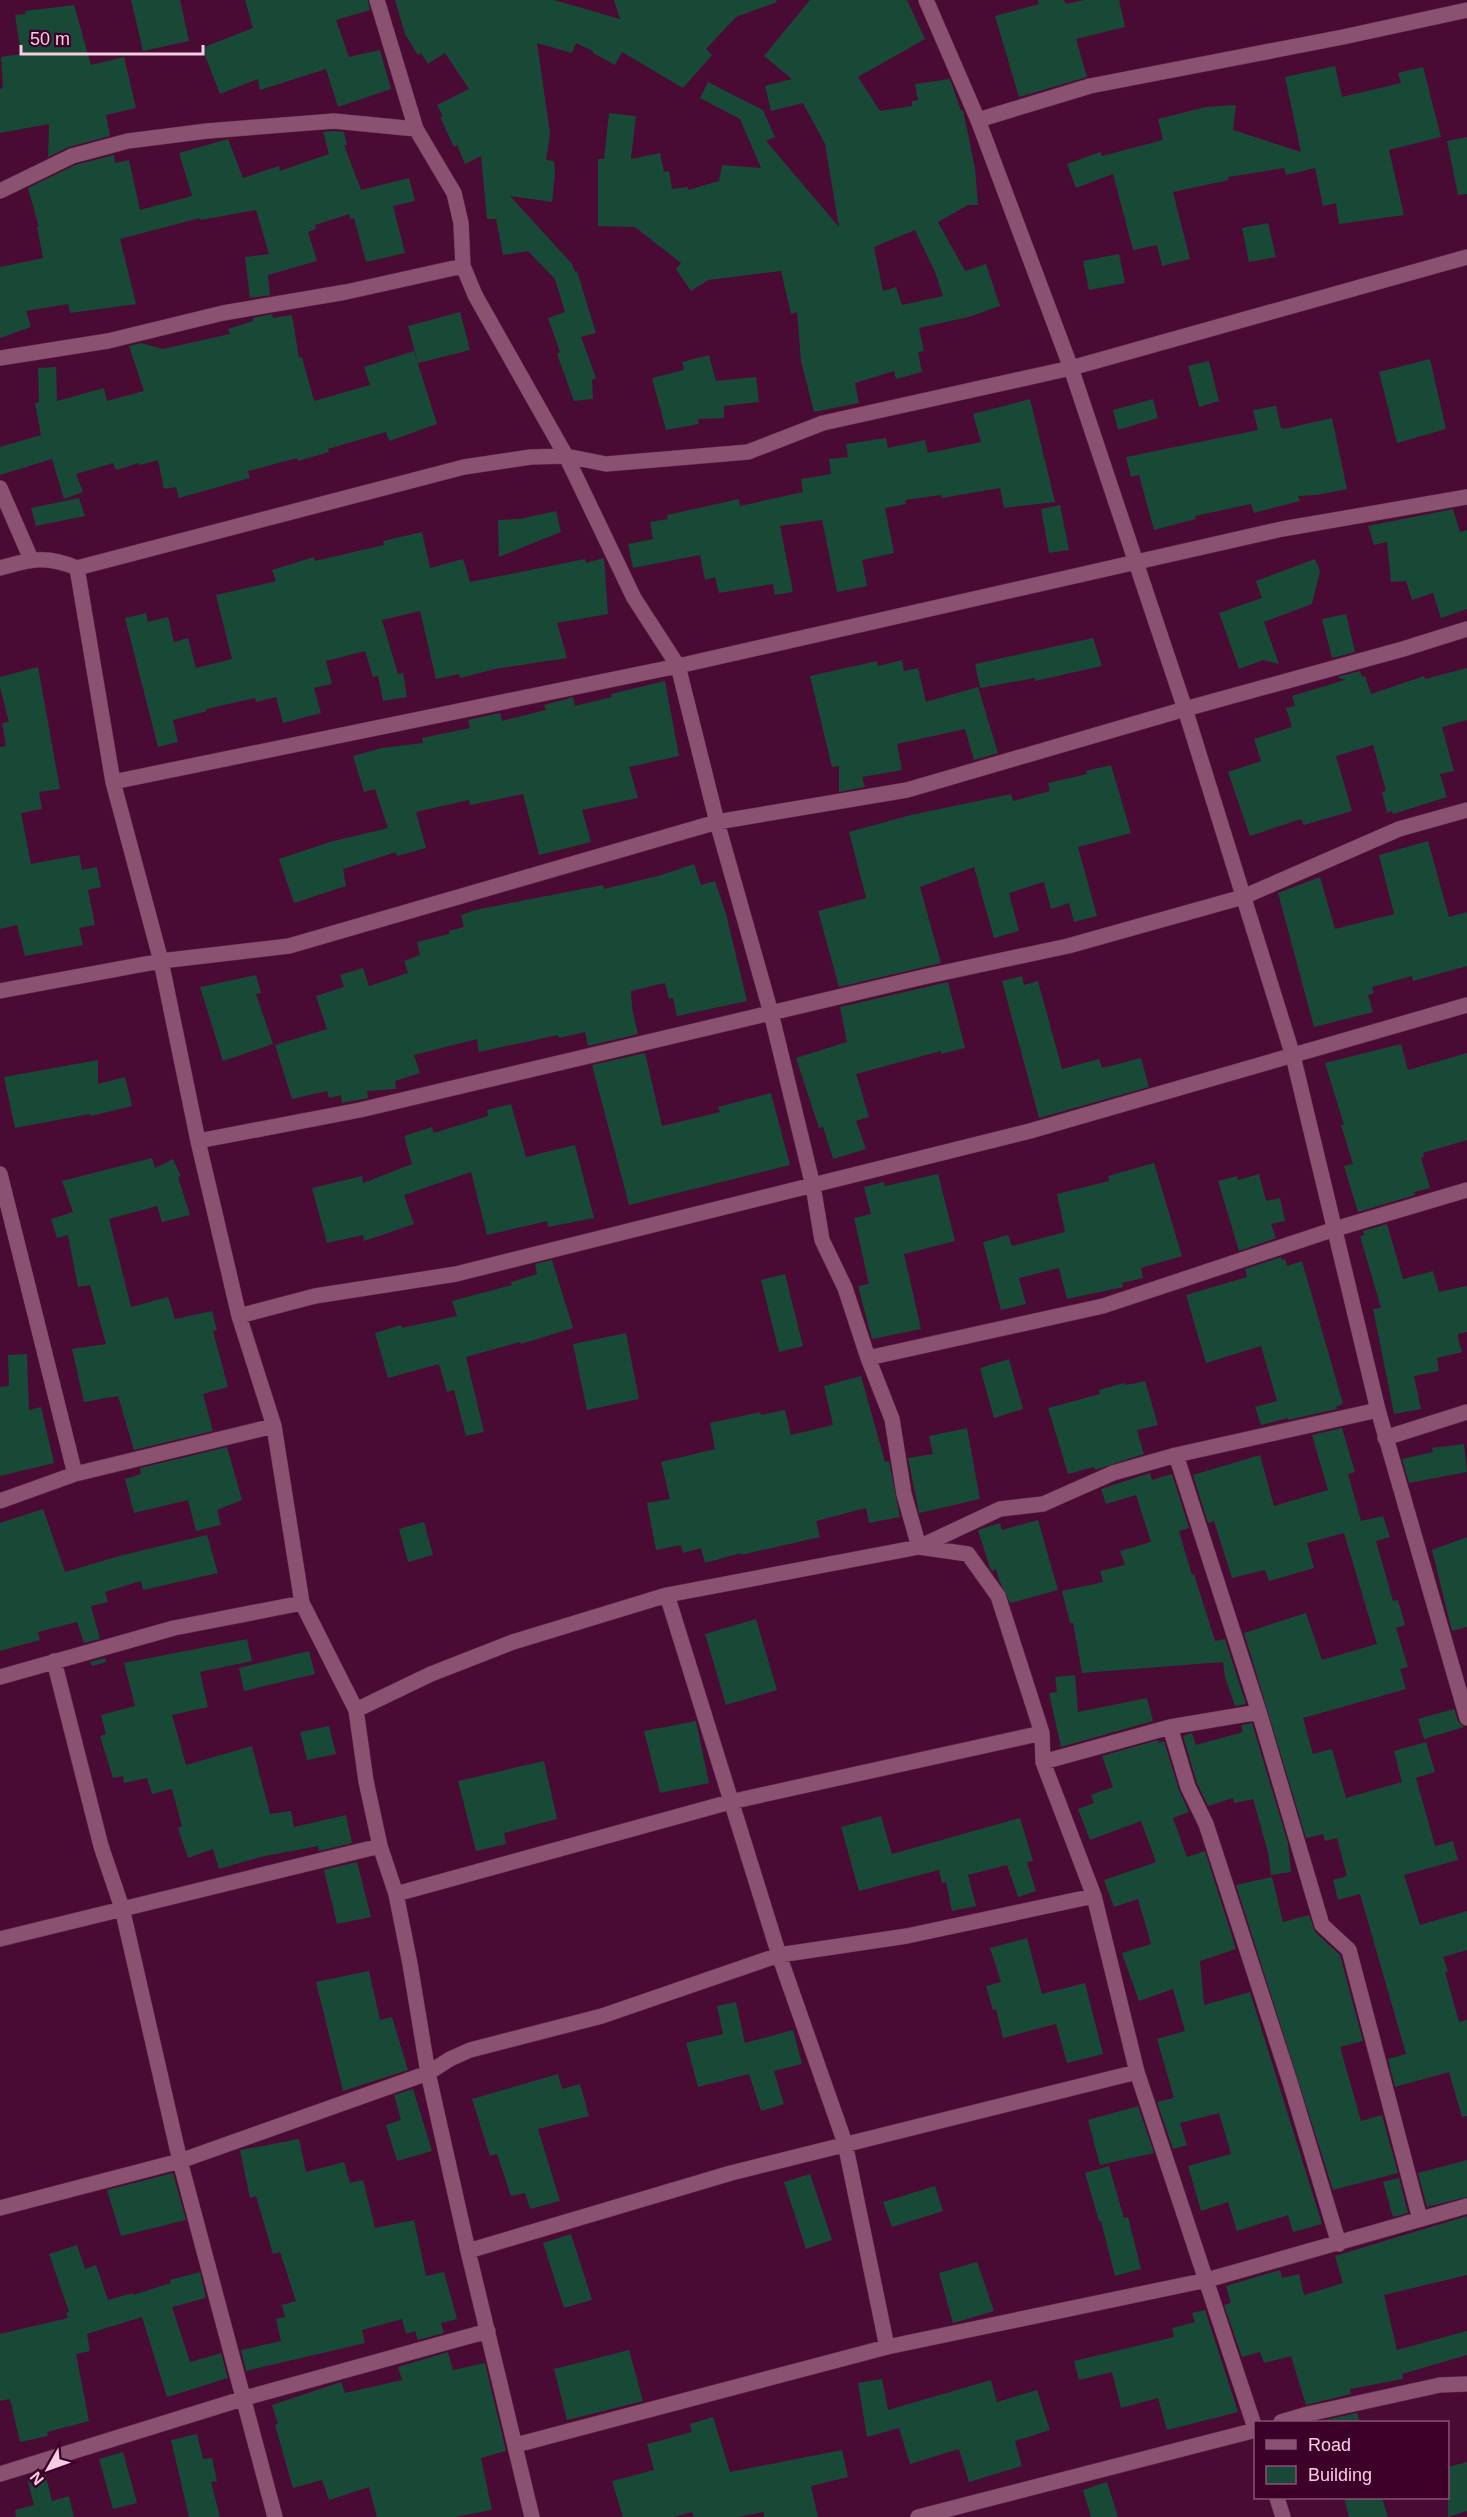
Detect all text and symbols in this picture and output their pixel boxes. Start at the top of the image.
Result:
scale bar [21,18,202,56]
text: 50 m [30,29,70,49]
legend [1254,2421,1449,2499]
text: Road [1308,2435,1351,2455]
north arrow [18,2439,78,2499]
text: Building [1308,2465,1372,2485]
text: N [27,2468,47,2488]

